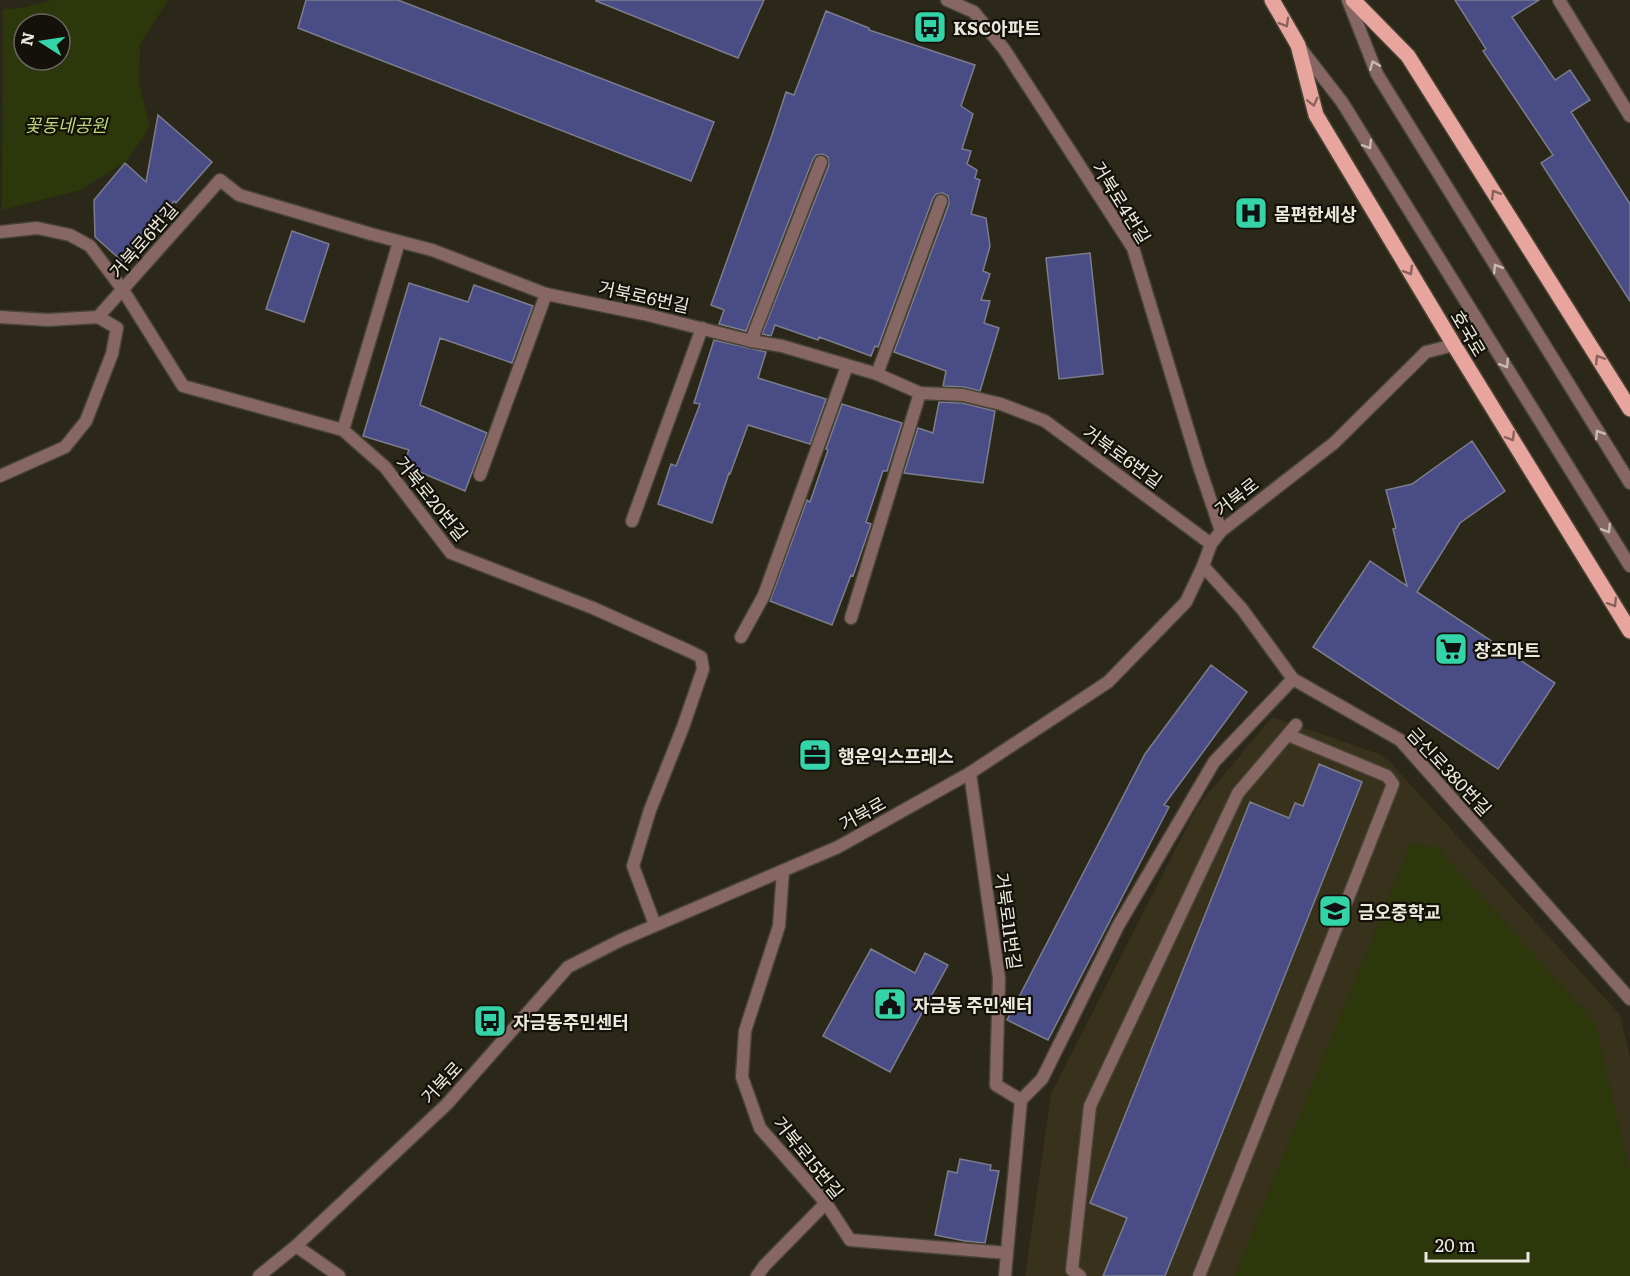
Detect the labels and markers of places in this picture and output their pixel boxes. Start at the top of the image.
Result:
bus stop icon: KSC아파트 [912,9,948,45]
place label: KSC아파트 [953,14,1041,41]
hospital icon: 몸편한세상 [1233,195,1269,231]
place label: 몸편한세상 [1274,200,1357,227]
supermarket icon: 창조마트 [1433,631,1469,667]
place label: 창조마트 [1474,636,1540,663]
office icon: 행운익스프레스 [797,737,833,773]
place label: 행운익스프레스 [838,742,954,769]
school or university icon: 금오중학교 [1317,893,1353,929]
place label: 금오중학교 [1358,898,1441,925]
public building icon: 자금동 주민센터 [872,986,908,1022]
place label: 자금동 주민센터 [913,991,1033,1018]
bus stop icon: 자금동주민센터 [472,1003,508,1039]
place label: 자금동주민센터 [513,1008,629,1035]

